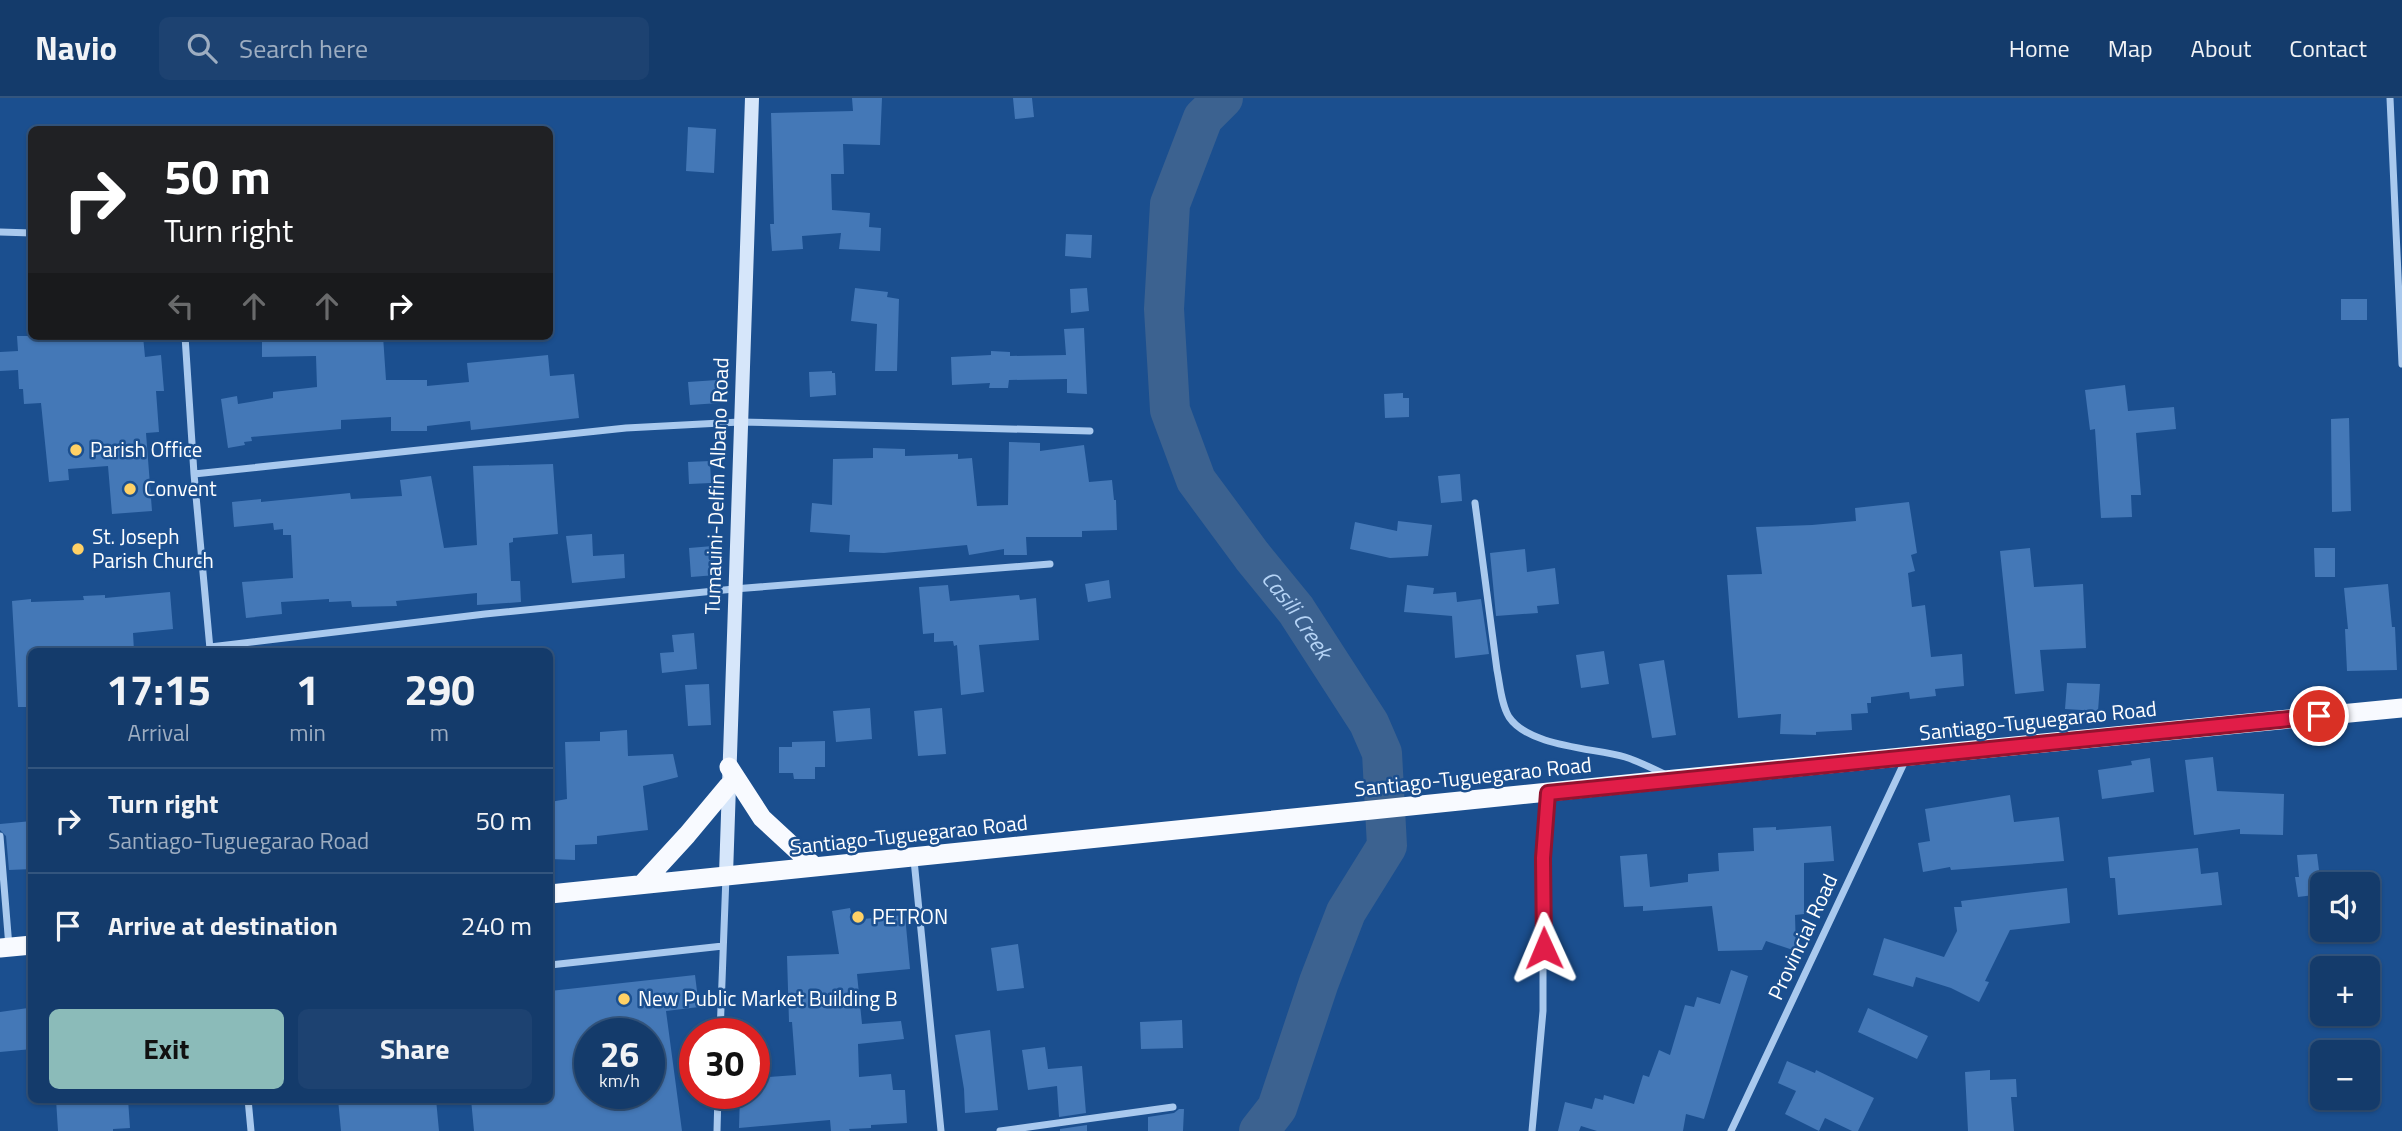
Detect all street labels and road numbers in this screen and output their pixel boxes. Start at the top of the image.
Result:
street label: Tumauini-Delfin Albano Road [696,357,736,615]
street label: Santiago-Tuguegarao Road [1918,692,2158,748]
street label: Santiago-Tuguegarao Road [1353,748,1593,804]
street label: Santiago-Tuguegarao Road [789,806,1029,862]
street label: Provincial Road [1759,868,1845,1005]

